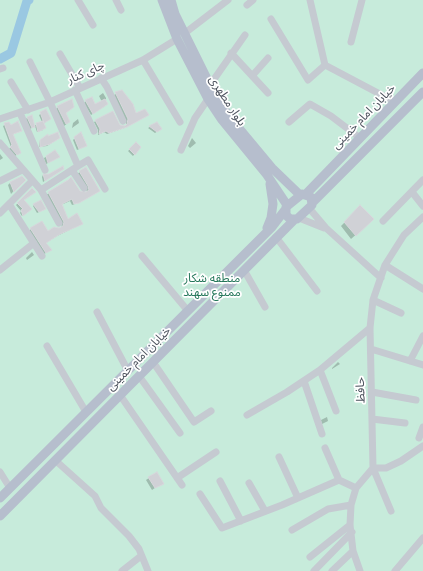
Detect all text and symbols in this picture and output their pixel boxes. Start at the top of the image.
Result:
street label: چای کنار [65,58,107,88]
street label: بلوار مطهری [205,73,249,129]
street label: خیابان امام خمینی [329,81,399,153]
park label: منطقه شکار ممنوع سهند [183,272,241,300]
street label: خیابان امام خمینی [104,324,174,394]
street label: حافظ [354,377,368,403]

